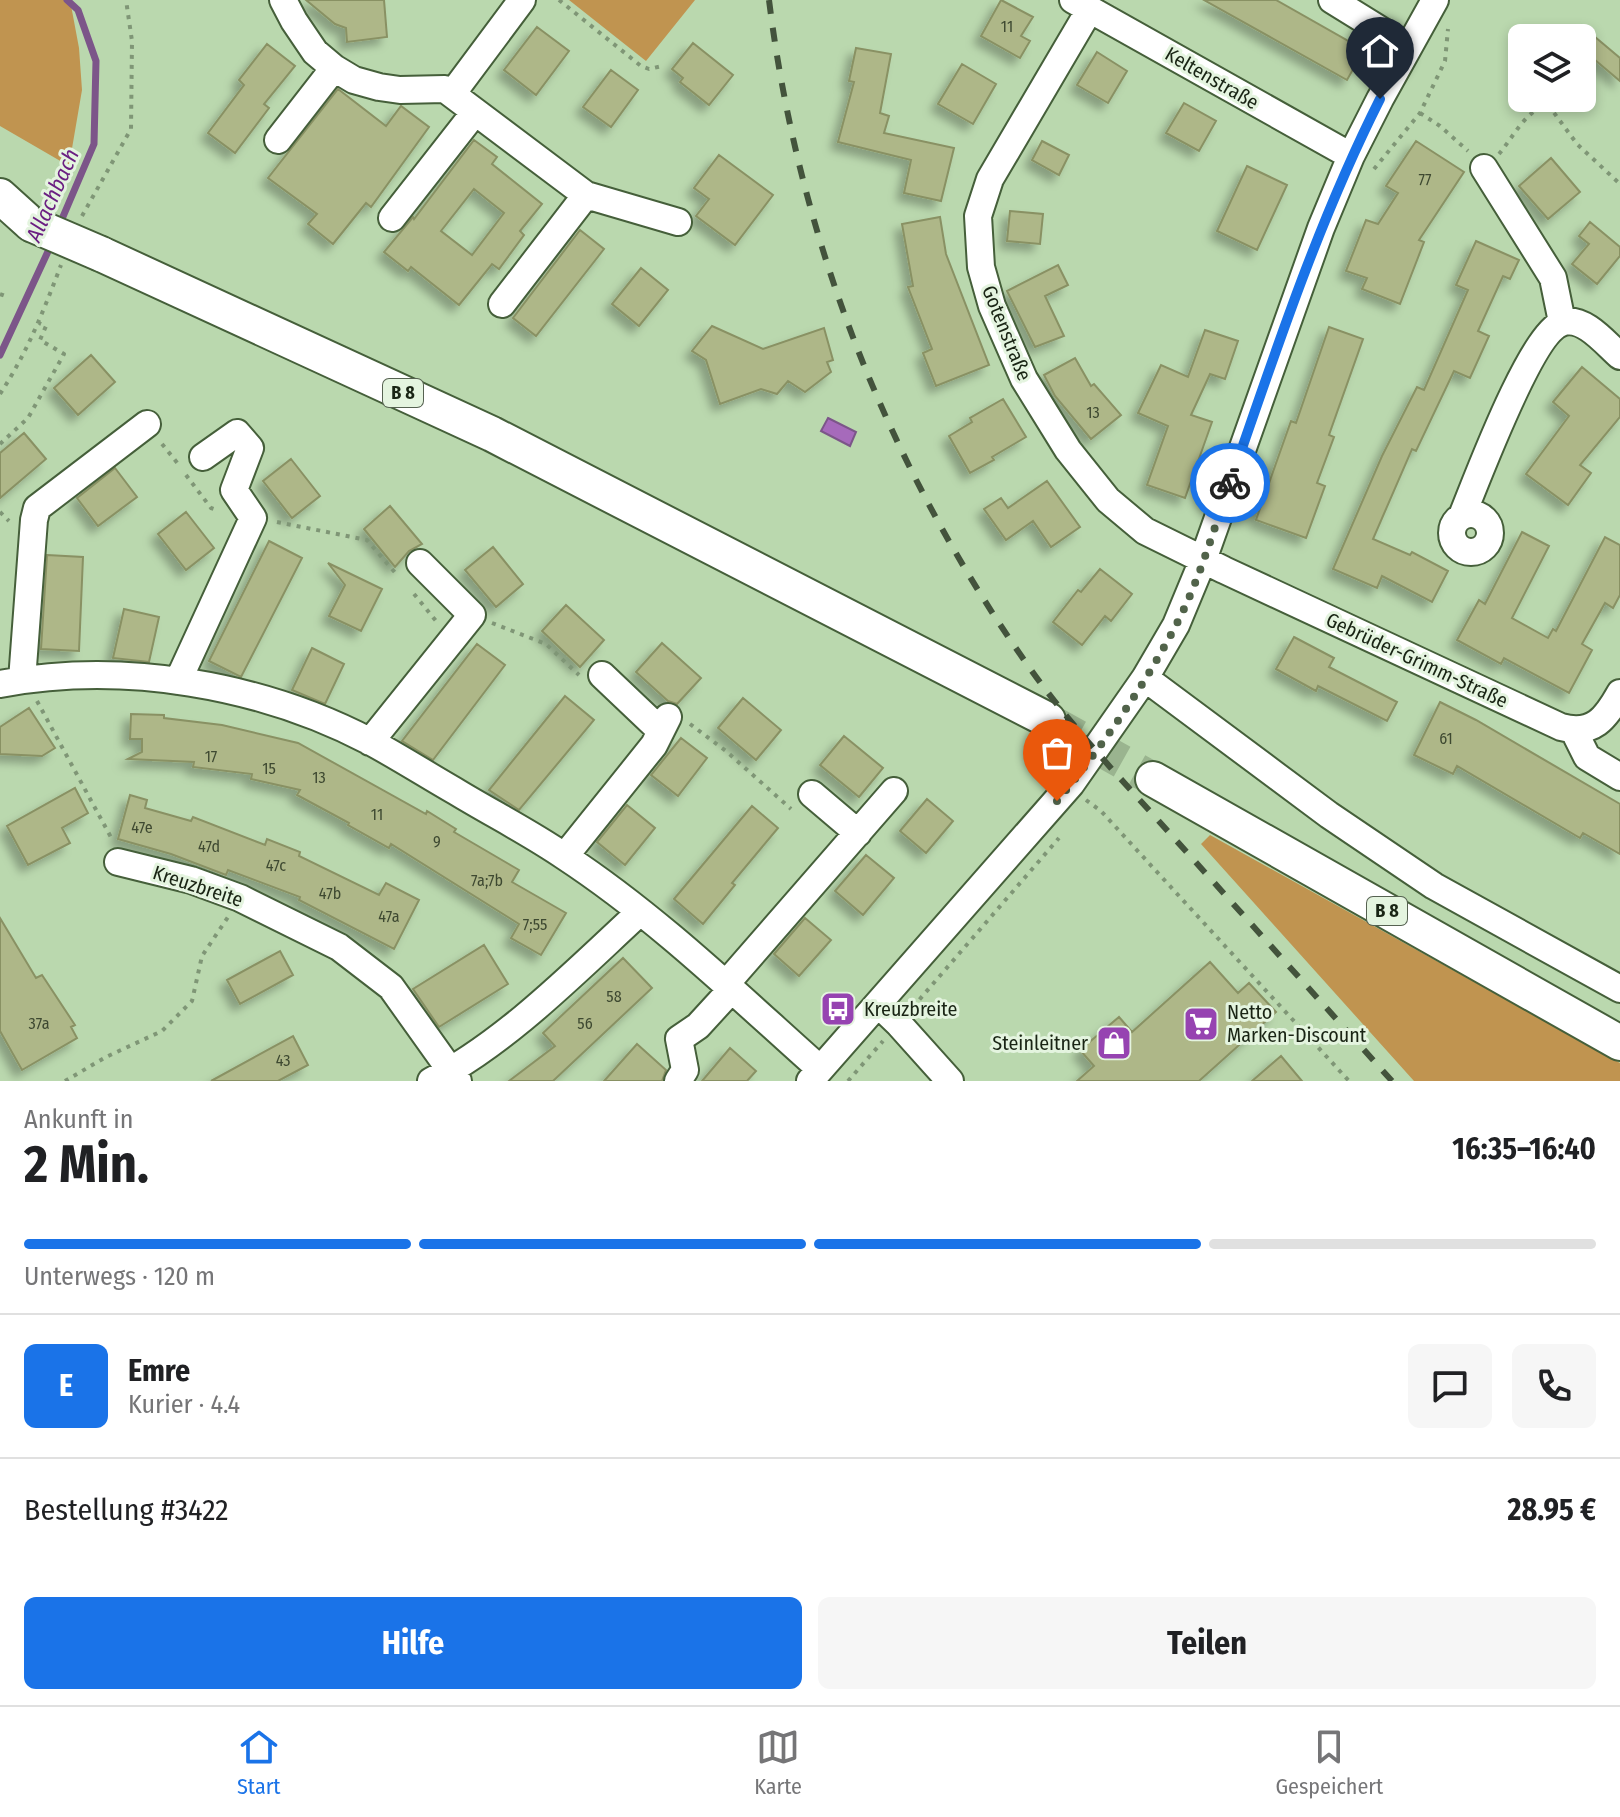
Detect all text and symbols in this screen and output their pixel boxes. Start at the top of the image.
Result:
house number: 11 [1001,17,1013,36]
pin [1346,17,1414,99]
map controls [1508,24,1596,112]
button: layers [1508,24,1596,112]
icon: home [1358,29,1402,73]
street label: Keltenstraße [1161,42,1263,114]
water label: Allachbach [20,144,85,247]
house number: 77 [1418,170,1432,189]
street label: Gotenstraße [977,282,1037,384]
road number: B 8 [383,379,423,407]
house number: 13 [1086,403,1100,422]
courier [1190,443,1270,523]
icon: bike [1208,461,1252,505]
street label: Gebrüder-Grimm-Straße [1322,607,1512,713]
pin [1023,719,1091,801]
house number: 61 [1439,729,1453,748]
icon: bag [1035,731,1079,775]
house number: 17 [205,747,218,766]
house number: 15 [262,759,276,778]
house number: 13 [312,768,326,787]
house number: 11 [371,805,383,824]
house number: 47e [131,818,153,837]
house number: 9 [433,832,441,851]
house number: 47d [198,837,220,856]
house number: 47c [266,856,286,875]
street label: Kreuzbreite [150,860,246,912]
house number: 7a;7b [471,871,503,890]
house number: 47b [319,884,341,903]
road number: B 8 [1367,897,1407,925]
house number: 47a [378,907,400,926]
house number: 7;55 [523,915,547,934]
house number: 58 [606,987,622,1006]
bus stop icon: Kreuzbreite [819,990,857,1028]
place label: Kreuzbreite [864,997,957,1021]
place label: Netto Marken-Discount [1227,1000,1367,1047]
supermarket icon: Netto Marken-Discount [1182,1005,1220,1043]
house number: 37a [29,1014,50,1033]
house number: 56 [577,1014,593,1033]
shop icon: Steinleitner [1095,1024,1133,1062]
place label: Steinleitner [992,1031,1088,1055]
house number: 43 [276,1051,290,1070]
text: Ankunft in [24,1104,133,1135]
text: 16:35–16:40 [1452,1131,1596,1167]
text: 2 Min. [24,1133,149,1196]
text: Unterwegs · 120 m [24,1261,215,1292]
button: chat [1408,1344,1492,1428]
button: phone [1512,1344,1596,1428]
text: Emre [128,1353,190,1389]
text: E [59,1368,73,1404]
text: Kurier · 4.4 [128,1389,240,1420]
text: Bestellung #3422 [24,1492,229,1528]
text: 28.95 € [1508,1492,1596,1528]
button: Hilfe [24,1597,802,1689]
button: Teilen [818,1597,1596,1689]
tab: Start [237,1725,281,1800]
tab: Karte [754,1725,802,1800]
tab: Gespeichert [1275,1725,1383,1800]

